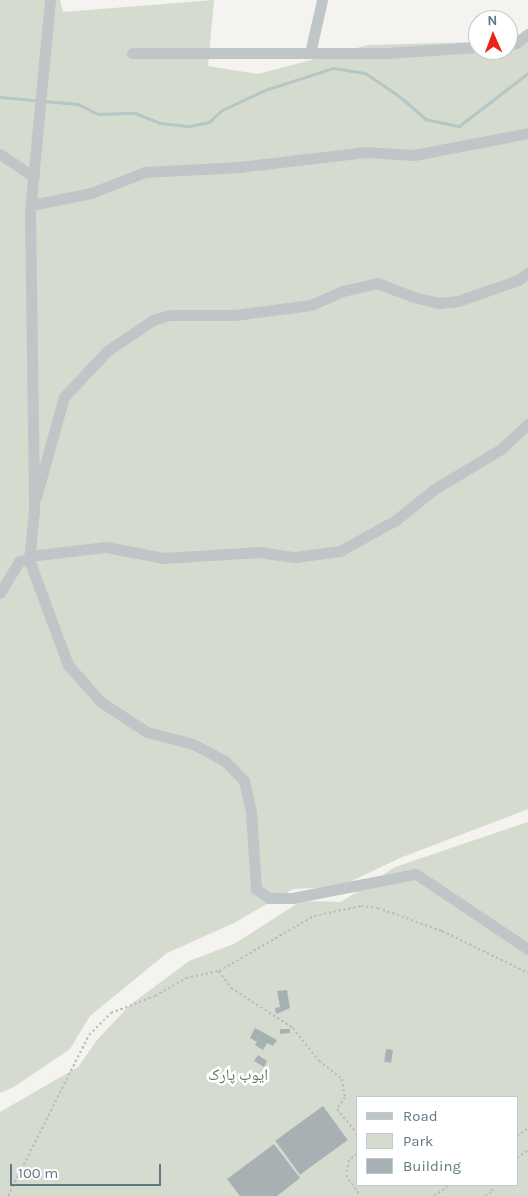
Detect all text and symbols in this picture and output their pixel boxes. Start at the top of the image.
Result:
north arrow [468,10,518,60]
text: N [487,12,498,29]
park label: ایوب پارک [208,1065,268,1085]
legend [356,1096,518,1186]
text: Road [403,1107,438,1125]
text: Park [403,1132,433,1150]
scale bar [12,1154,164,1186]
text: Building [403,1157,461,1175]
text: 100 m [18,1164,58,1182]

